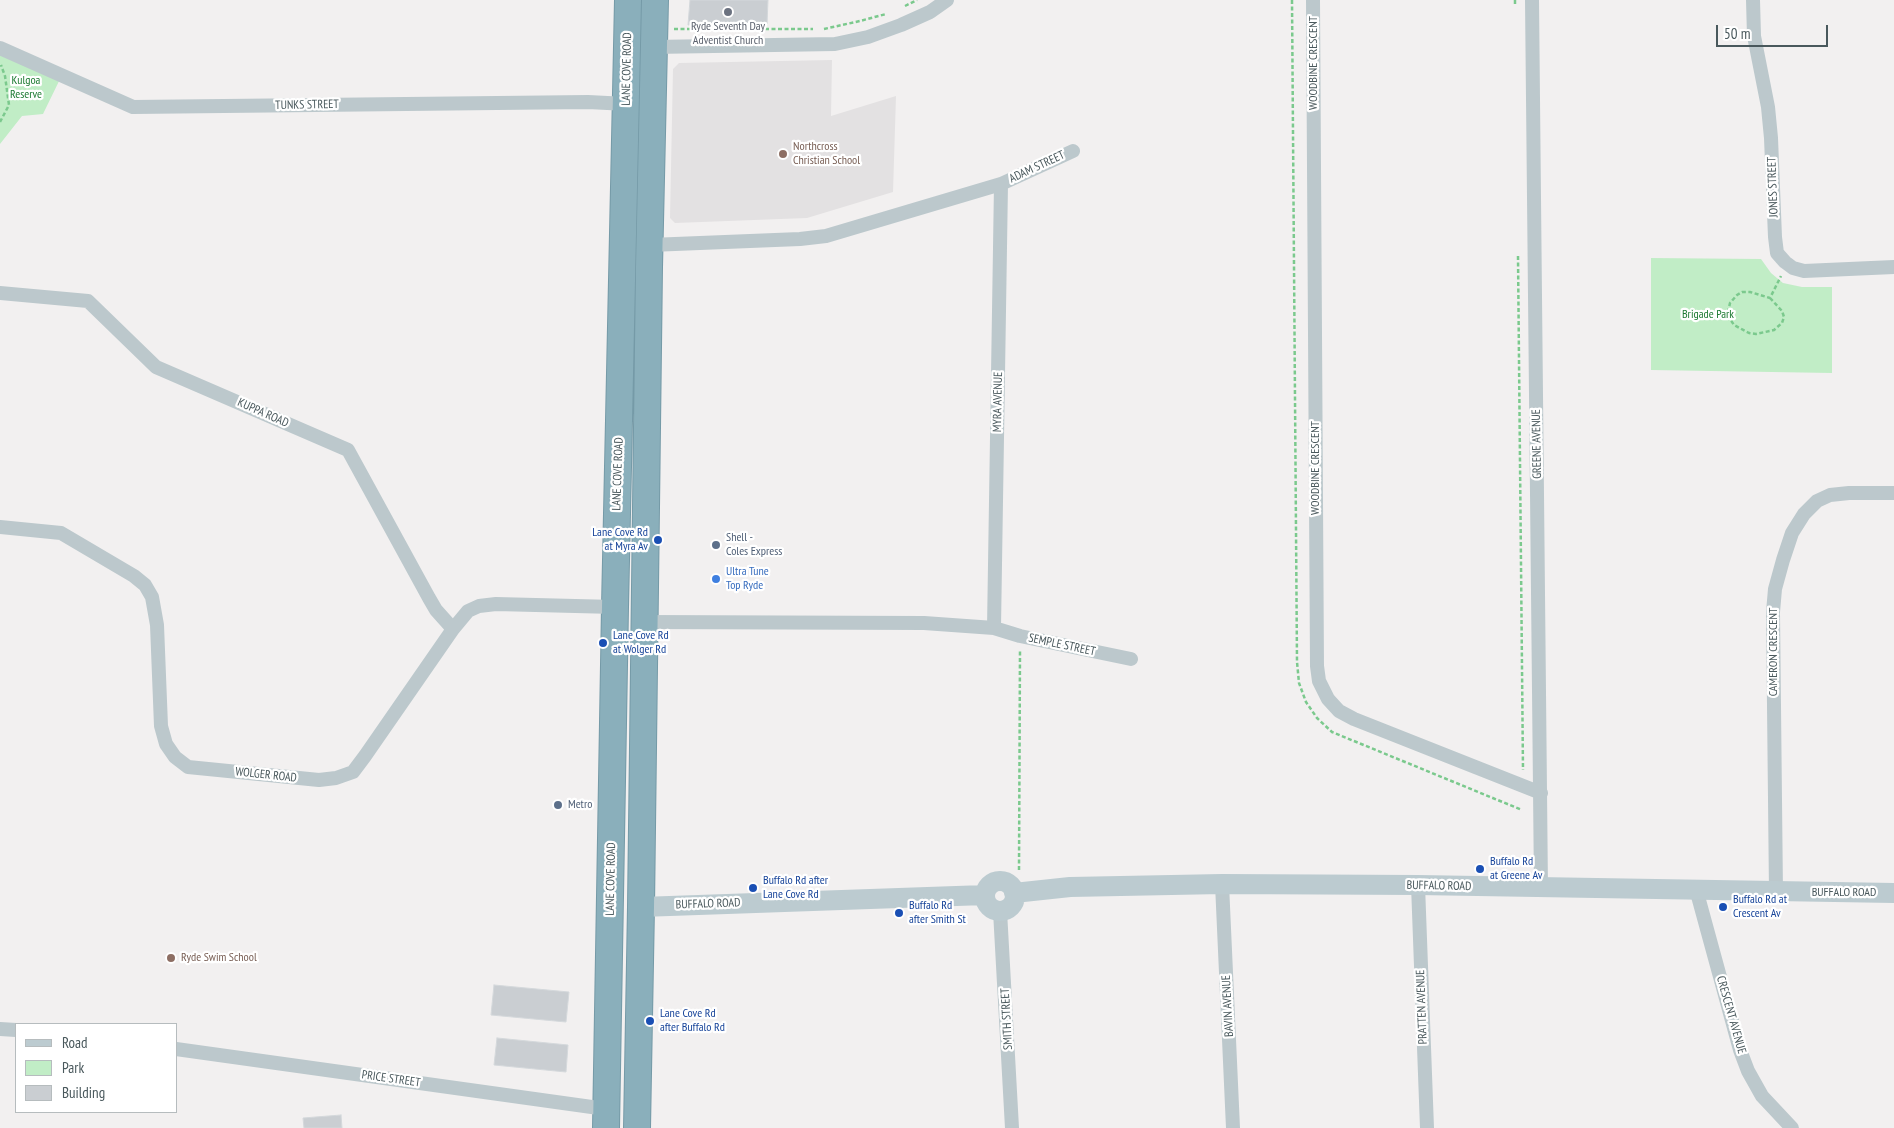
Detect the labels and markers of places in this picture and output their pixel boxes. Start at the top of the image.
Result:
marker: Ryde Seventh Day Adventist Church [722,6,734,18]
place label: Ryde Seventh Day Adventist Church [691,20,765,48]
place label: Northcross Christian School [793,140,860,168]
marker: Northcross Christian School [777,148,789,160]
place label: Lane Cove Rd at Myra Av [592,526,648,554]
place label: Shell - Coles Express [726,531,782,559]
marker: Lane Cove Rd at Myra Av [652,534,664,546]
marker: Shell - Coles Express [710,539,722,551]
place label: Ultra Tune Top Ryde [726,565,769,593]
marker: Ultra Tune Top Ryde [710,573,722,585]
place label: Lane Cove Rd at Wolger Rd [613,629,669,657]
marker: Lane Cove Rd at Wolger Rd [597,637,609,649]
place label: Metro [568,798,592,812]
marker: Metro [552,799,564,811]
place label: Buffalo Rd at Greene Av [1490,855,1542,883]
marker: Buffalo Rd at Greene Av [1474,863,1486,875]
place label: Buffalo Rd after Lane Cove Rd [763,874,828,902]
marker: Buffalo Rd after Lane Cove Rd [747,882,759,894]
place label: Buffalo Rd at Crescent Av [1733,893,1787,921]
place label: Buffalo Rd after Smith St [909,899,966,927]
marker: Buffalo Rd at Crescent Av [1717,901,1729,913]
marker: Buffalo Rd after Smith St [893,907,905,919]
place label: Ryde Swim School [181,951,257,965]
marker: Ryde Swim School [165,952,177,964]
place label: Lane Cove Rd after Buffalo Rd [660,1007,725,1035]
marker: Lane Cove Rd after Buffalo Rd [644,1015,656,1027]

